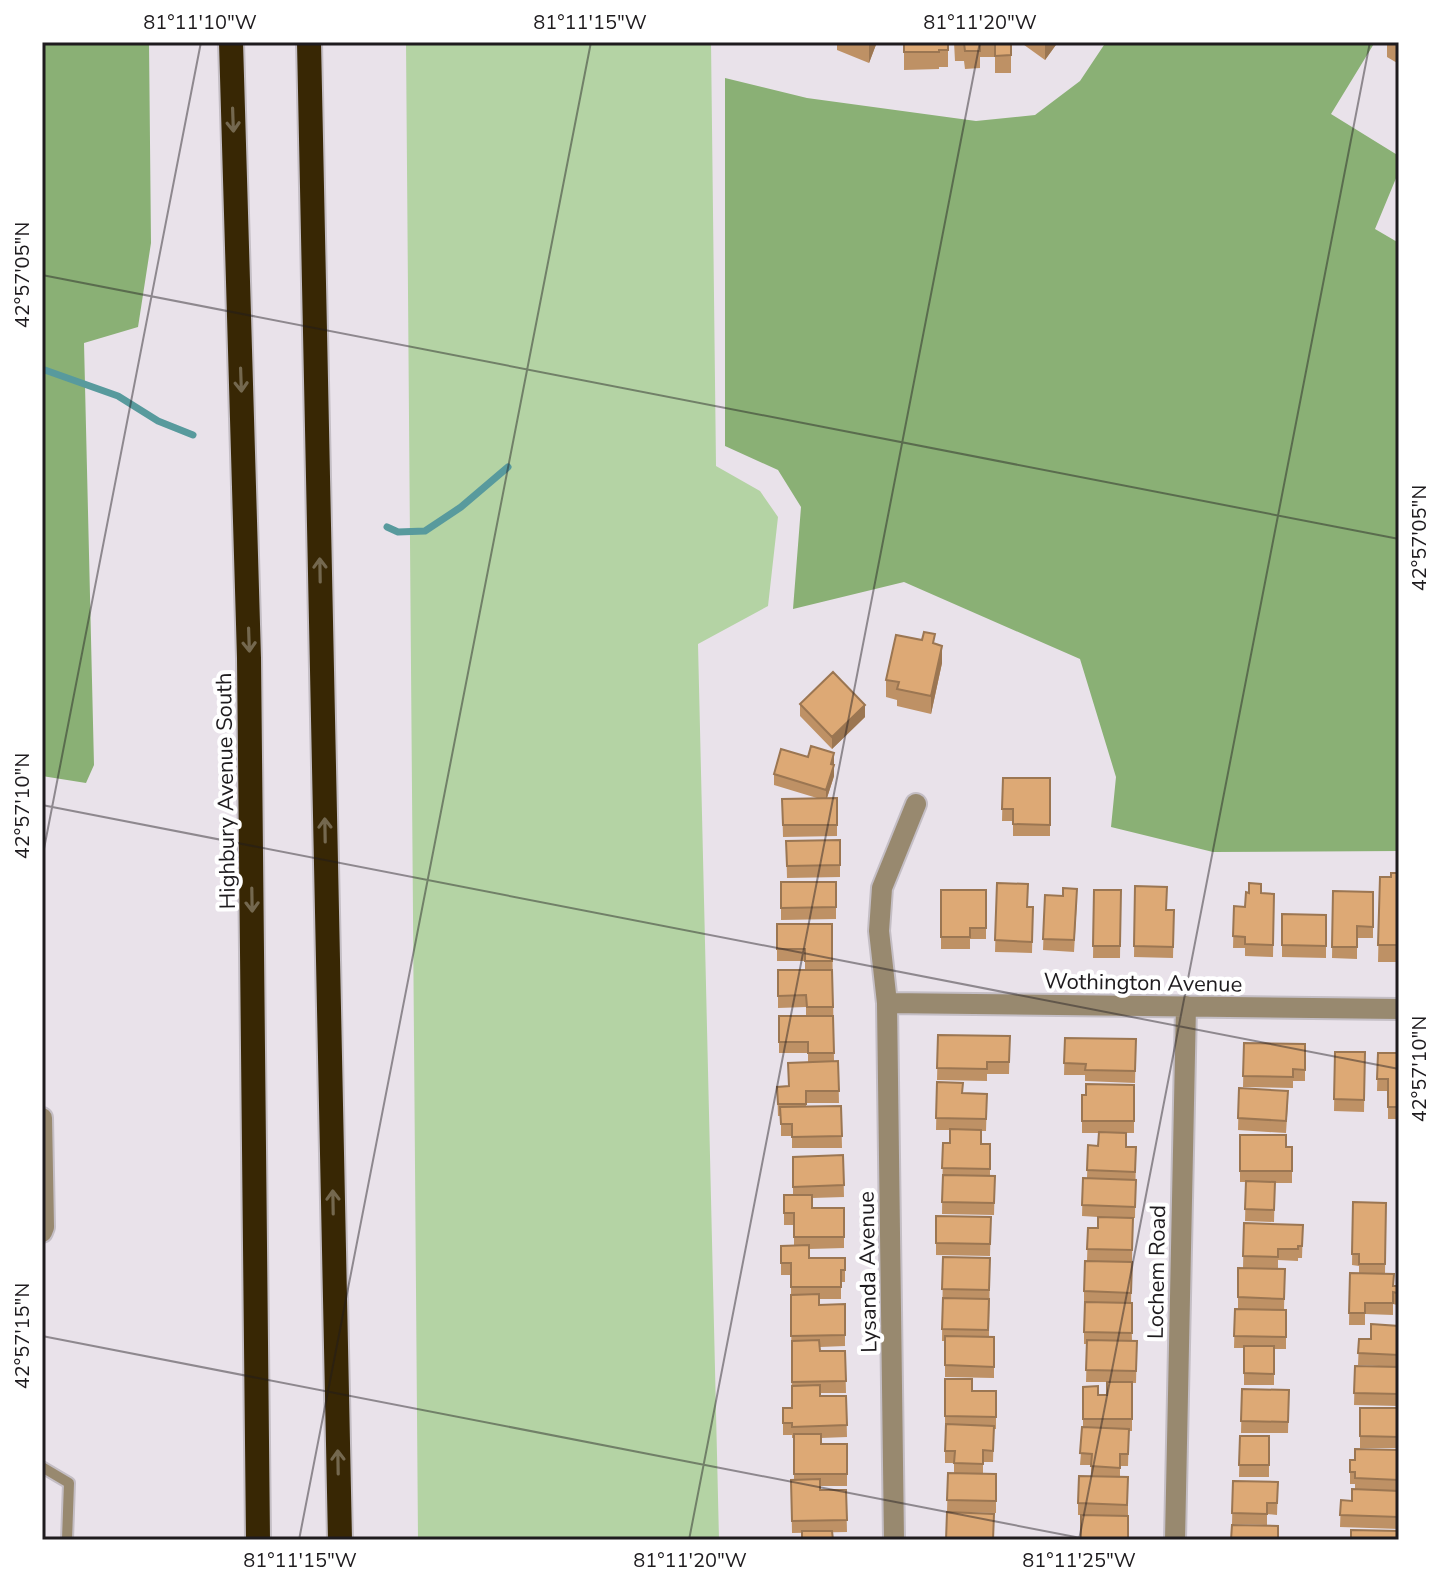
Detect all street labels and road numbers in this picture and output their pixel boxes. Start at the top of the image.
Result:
street label: Highbury Avenue South [209,672,243,910]
street label: Wothington Avenue [1043,966,1243,1000]
street label: Lysanda Avenue [852,1191,884,1353]
street label: Lochem Road [1141,1205,1173,1339]

